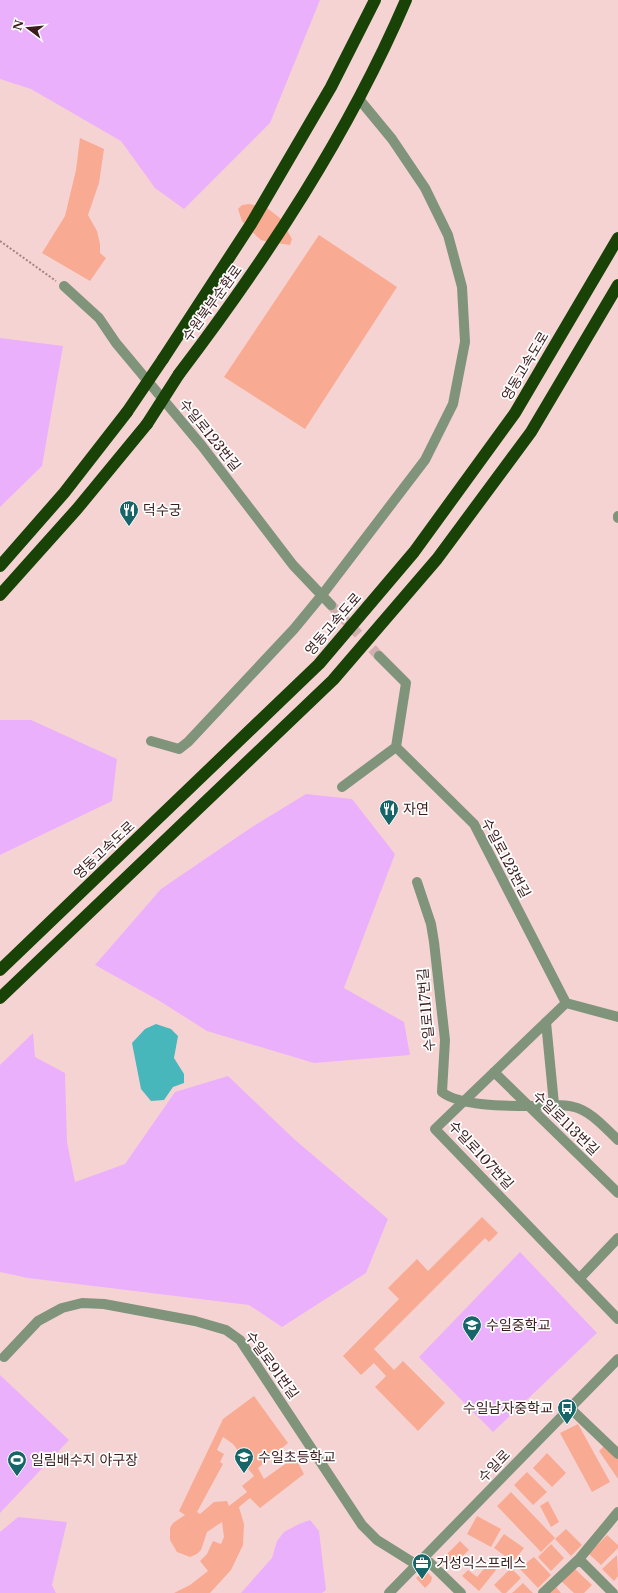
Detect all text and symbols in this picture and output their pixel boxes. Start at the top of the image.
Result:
north arrow [8,8,48,48]
text: N [10,18,27,32]
street label: 수원북부순환로 [178,261,246,345]
street label: 영동고속도로 [497,328,553,404]
street label: 수일로123번길 [175,395,245,475]
restaurant icon: 덕수궁 [118,499,140,527]
place label: 덕수궁 [143,501,182,519]
street label: 영동고속도로 [301,589,365,659]
restaurant icon: 자연 [378,798,400,826]
place label: 자연 [403,800,429,818]
street label: 수일로123번길 [477,815,535,901]
street label: 영동고속도로 [70,817,138,883]
street label: 수일로117번길 [413,967,439,1053]
street label: 수일로113번길 [529,1087,603,1159]
street label: 수일로107번길 [445,1117,517,1193]
school or university icon: 수일중학교 [461,1314,483,1342]
place label: 수일중학교 [486,1316,551,1334]
street label: 수일로91번길 [241,1327,303,1403]
bus stop icon: 수일남자중학교 [556,1397,578,1425]
place label: 수일남자중학교 [463,1399,553,1417]
school or university icon: 수일초등학교 [233,1446,255,1474]
street label: 수일로 [474,1446,514,1486]
place label: 수일초등학교 [258,1448,335,1466]
sports icon: 일림배수지 야구장 [6,1449,28,1477]
place label: 일림배수지 야구장 [31,1451,138,1469]
office icon: 거성익스프레스 [411,1552,433,1580]
place label: 거성익스프레스 [436,1554,526,1572]

